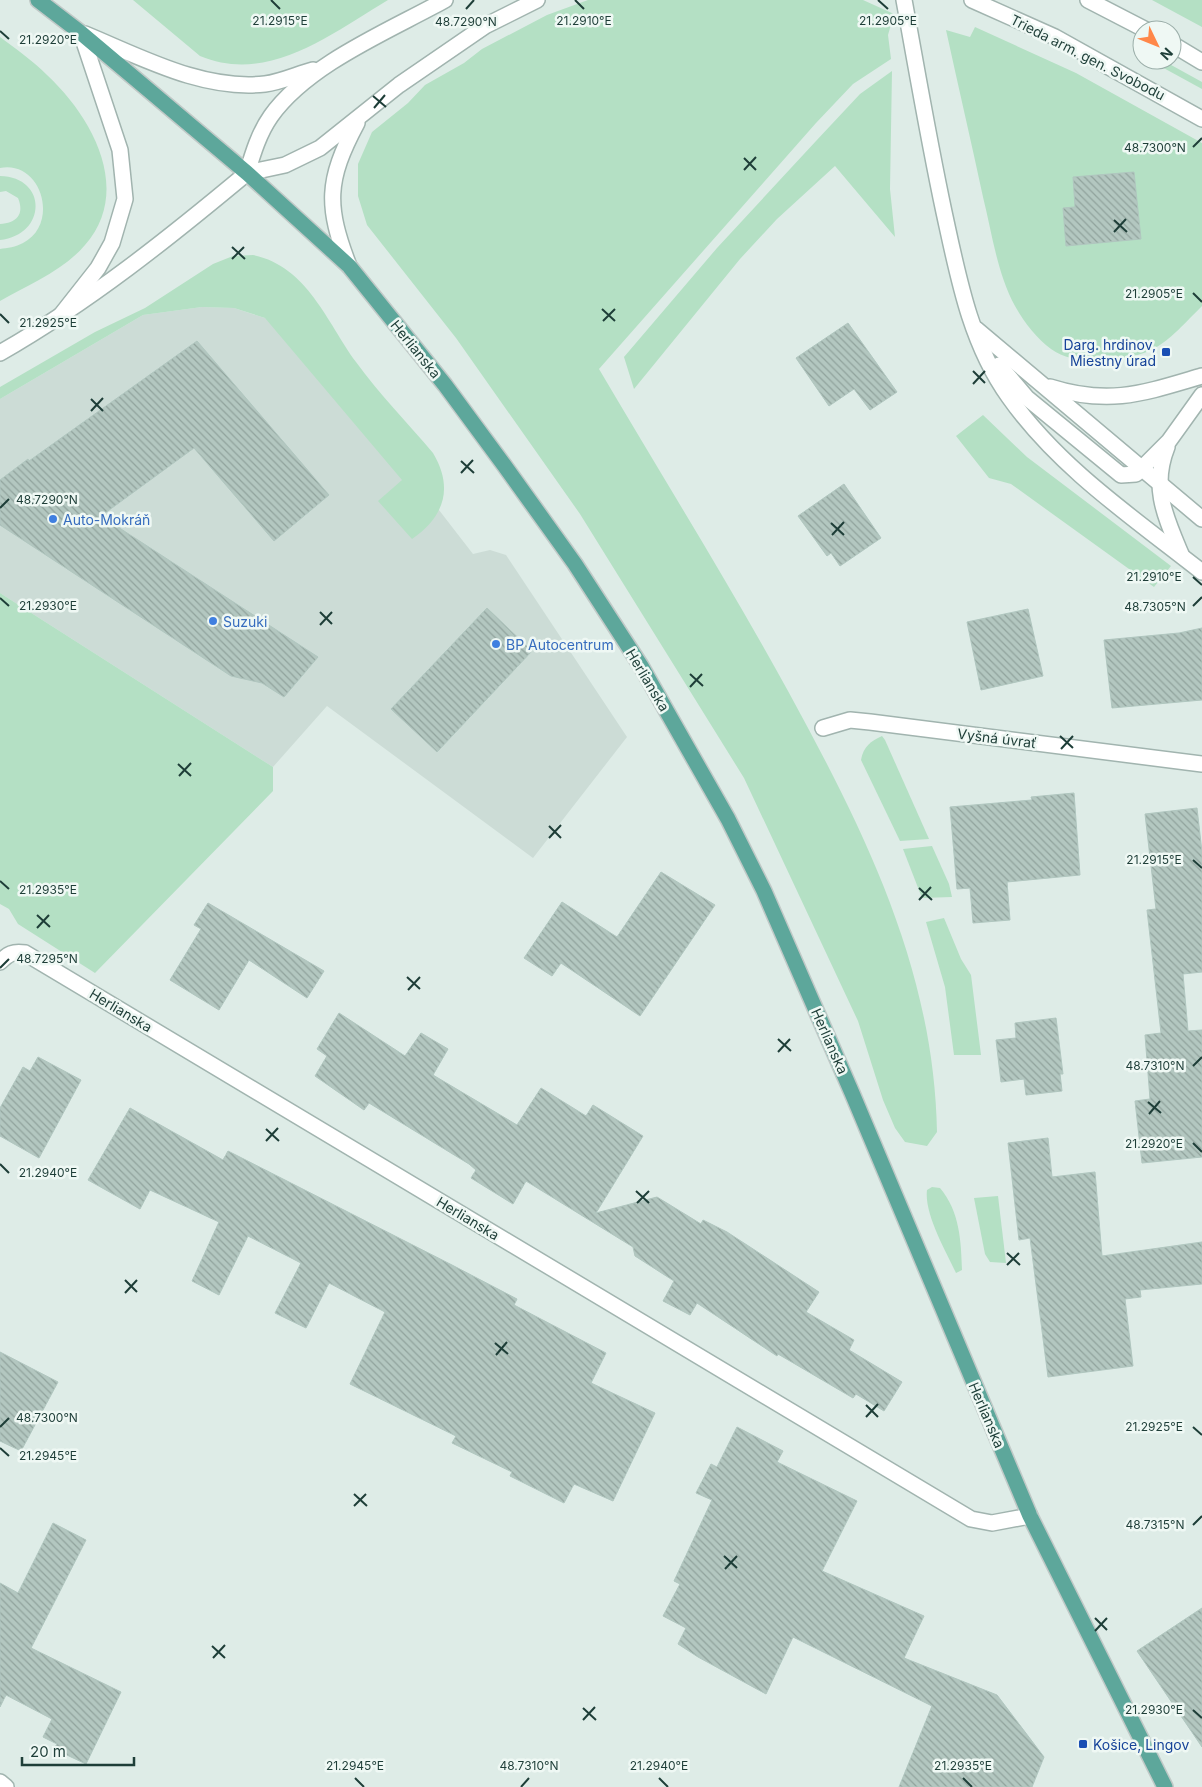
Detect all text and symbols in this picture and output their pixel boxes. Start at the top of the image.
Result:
street label: Trieda arm. gen. Svobodu [1008,11,1168,103]
text: 21.2915°E [252,13,308,28]
text: 21.2910°E [556,13,612,28]
text: 21.2905°E [859,13,917,28]
text: 48.7290°N [435,14,497,29]
north arrow [1132,20,1182,70]
text: 21.2920°E [19,32,77,47]
text: N [1157,45,1177,64]
text: 48.7300°N [1124,140,1186,155]
text: 21.2905°E [1125,286,1183,301]
text: 21.2925°E [19,315,77,330]
street label: Herlianska [387,316,445,382]
place label: Darg. hrdinov, Miestny úrad [1063,336,1156,369]
marker: Darg. hrdinov, Miestny úrad [1160,346,1172,358]
text: 48.7290°N [16,492,78,507]
place label: Auto-Mokráň [63,511,150,528]
marker: Auto-Mokráň [47,513,59,525]
text: 21.2910°E [1126,569,1182,584]
text: 21.2930°E [19,598,77,613]
text: 48.7305°N [1124,599,1186,614]
place label: Suzuki [223,613,267,630]
marker: Suzuki [207,615,219,627]
place label: BP Autocentrum [506,636,614,653]
marker: BP Autocentrum [490,638,502,650]
street label: Herlianska [623,646,673,714]
street label: Vyšná úvrať [956,725,1038,751]
text: 21.2915°E [1126,852,1182,867]
text: 21.2935°E [19,882,77,897]
text: 48.7295°N [16,951,78,966]
street label: Herlianska [87,985,155,1035]
street label: Herlianska [808,1006,852,1076]
text: 48.7310°N [1125,1058,1185,1073]
text: 21.2920°E [1125,1136,1183,1151]
text: 21.2940°E [19,1165,77,1180]
street label: Herlianska [434,1193,502,1243]
street label: Herlianska [966,1380,1008,1450]
text: 48.7300°N [16,1410,78,1425]
text: 21.2925°E [1125,1419,1183,1434]
text: 21.2945°E [19,1448,77,1463]
text: 48.7315°N [1126,1517,1184,1532]
text: 21.2930°E [1125,1702,1183,1717]
scale bar [22,1734,135,1766]
place label: Košice, Lingov [1093,1736,1189,1753]
marker: Košice, Lingov [1077,1738,1089,1750]
text: 20 m [30,1742,66,1761]
text: 21.2945°E [326,1758,384,1773]
text: 48.7310°N [499,1758,559,1773]
text: 21.2940°E [630,1758,688,1773]
text: 21.2935°E [934,1758,992,1773]

